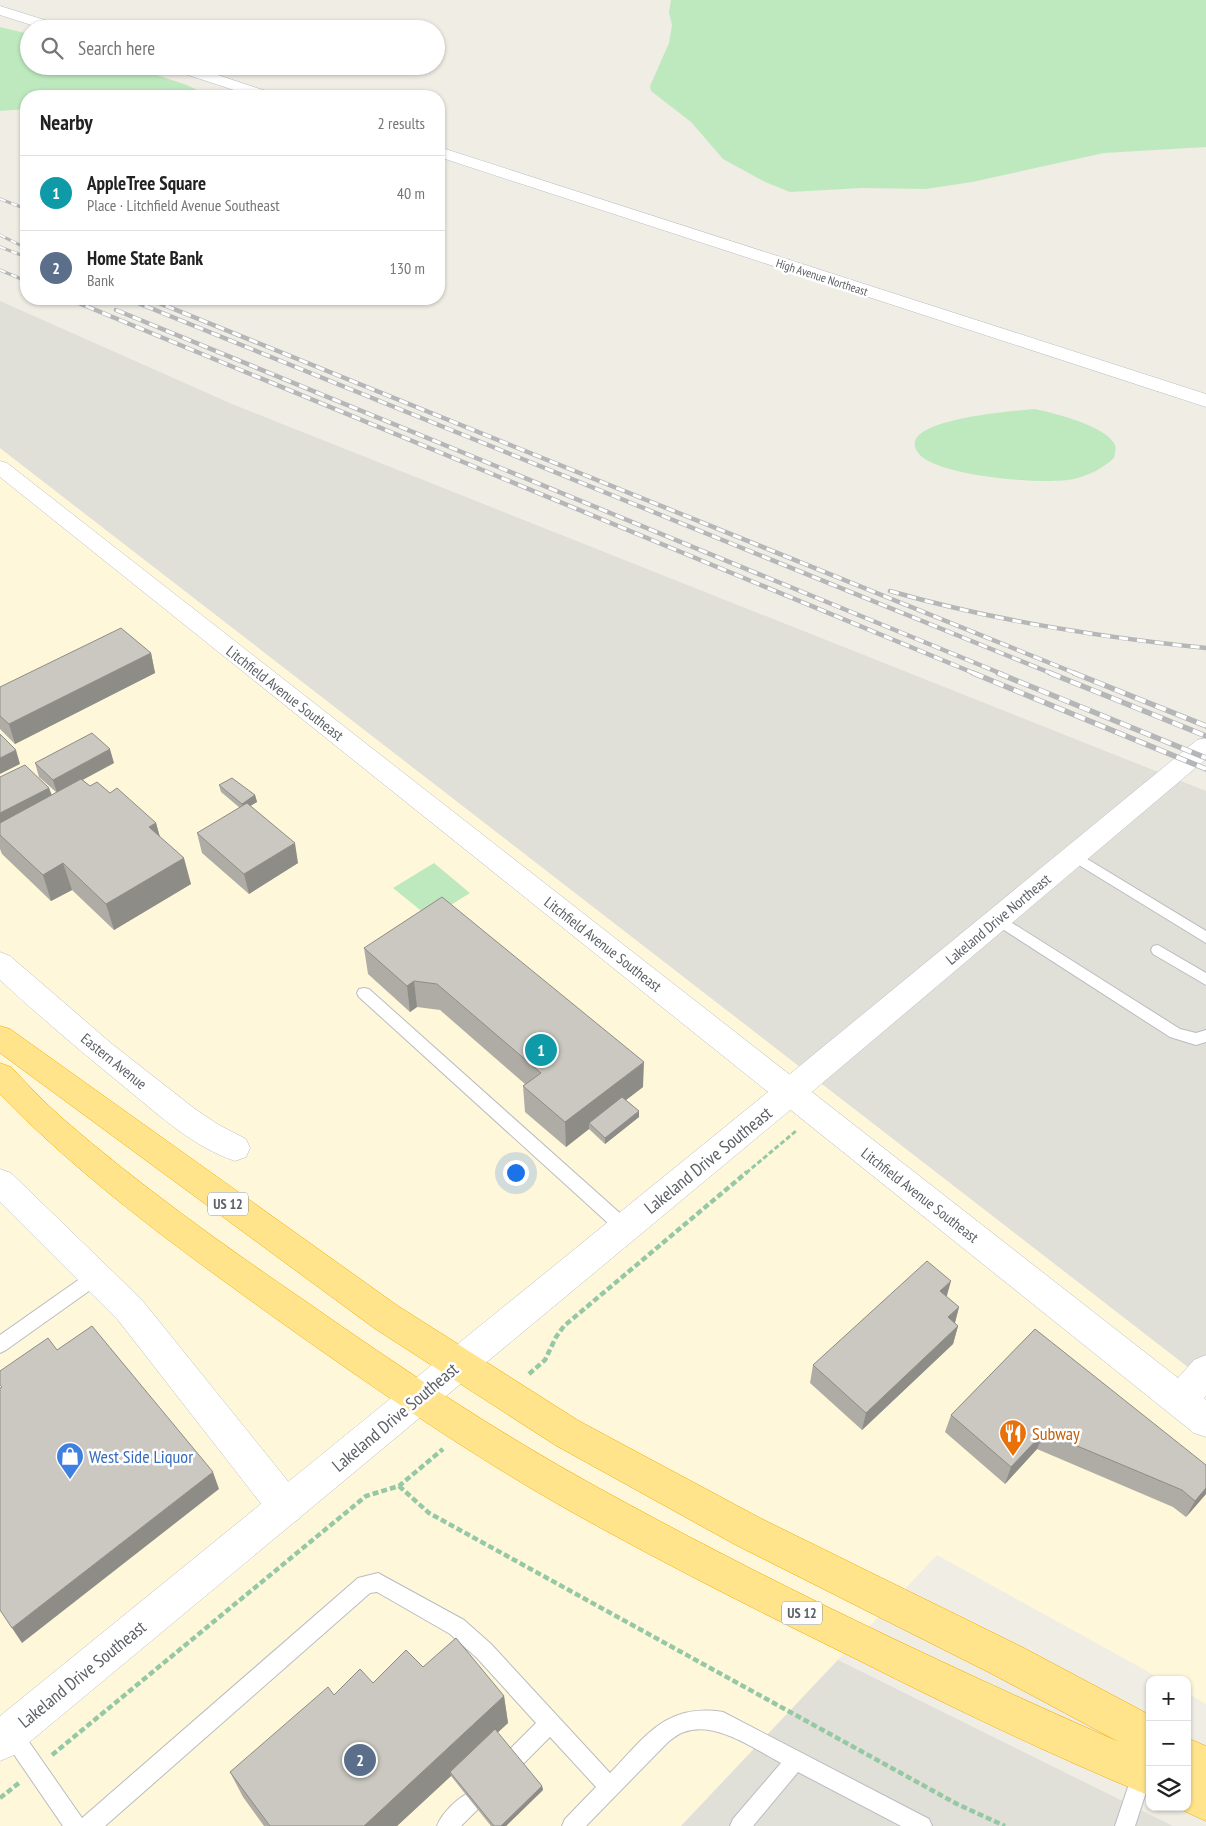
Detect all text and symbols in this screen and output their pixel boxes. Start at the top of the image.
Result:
search box [20,20,445,75]
icon: search [38,34,66,62]
text: Search here [78,36,155,60]
text: Nearby [40,109,93,136]
text: 2 results [378,113,425,133]
text: AppleTree Square [87,171,206,195]
text: 1 [52,183,60,203]
text: 40 m [397,183,425,203]
text: Place · Litchfield Avenue Southeast [87,195,280,215]
text: Home State Bank [87,246,203,270]
street label: High Avenue Northeast [774,255,870,299]
text: 2 [52,258,60,278]
text: 130 m [390,258,425,278]
text: Bank [87,270,114,290]
street label: Litchfield Avenue Southeast [223,641,347,745]
street label: Lakeland Drive Northeast [942,870,1054,968]
street label: Litchfield Avenue Southeast [541,892,665,996]
street label: Eastern Avenue [77,1029,151,1093]
pin: 1 [525,1031,557,1069]
street label: Lakeland Drive Southeast [639,1101,777,1219]
street label: Litchfield Avenue Southeast [858,1143,982,1247]
your location [503,1160,529,1186]
road number: US 12 [208,1192,248,1216]
street label: Lakeland Drive Southeast [327,1357,463,1477]
restaurant icon: Subway [998,1418,1028,1457]
place label: Subway [1032,1422,1080,1445]
shop icon: West Side Liquor [55,1441,85,1480]
place label: West Side Liquor [89,1445,193,1468]
road number: US 12 [782,1602,822,1625]
street label: Lakeland Drive Southeast [13,1615,151,1733]
map controls [1146,1676,1191,1811]
button: + [1146,1676,1191,1721]
button: − [1146,1721,1191,1766]
pin: 2 [344,1741,376,1779]
button: layers [1146,1766,1191,1811]

